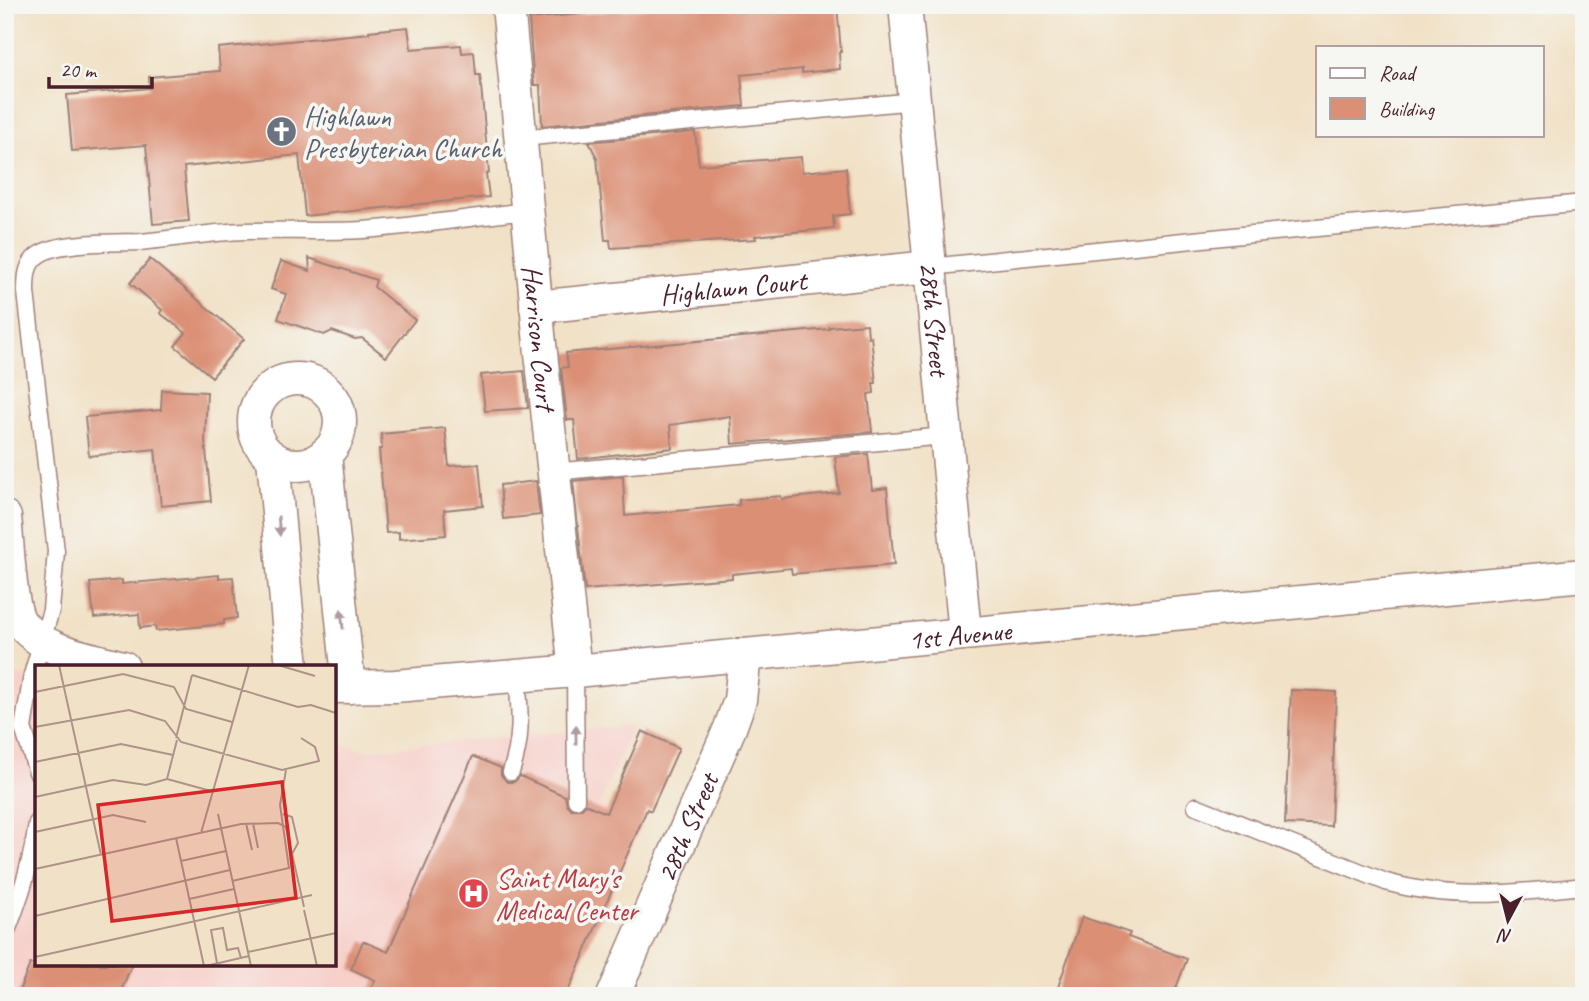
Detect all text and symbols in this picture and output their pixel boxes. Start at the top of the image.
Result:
scale bar [49,46,152,90]
legend [1316,46,1544,136]
text: 20 m [60,57,98,83]
text: Road [1379,60,1418,86]
text: Building [1379,96,1436,122]
place label: Highlawn Presbyterian Church [304,99,503,166]
church icon: Highlawn Presbyterian Church [264,115,298,149]
street label: 28th Street [912,260,958,380]
street label: Highlawn Court [658,262,810,312]
street label: Harrison Court [515,264,564,415]
one-way arrow [274,515,285,537]
one-way arrow [336,608,347,630]
street label: 1st Avenue [907,612,1014,657]
inset map [35,665,336,966]
one-way arrow [570,724,582,746]
street label: 28th Street [648,766,727,887]
place label: Saint Mary's Medical Center [496,861,640,928]
hospital icon: Saint Mary's Medical Center [456,877,490,911]
north arrow [1474,886,1544,956]
text: N [1496,923,1513,949]

